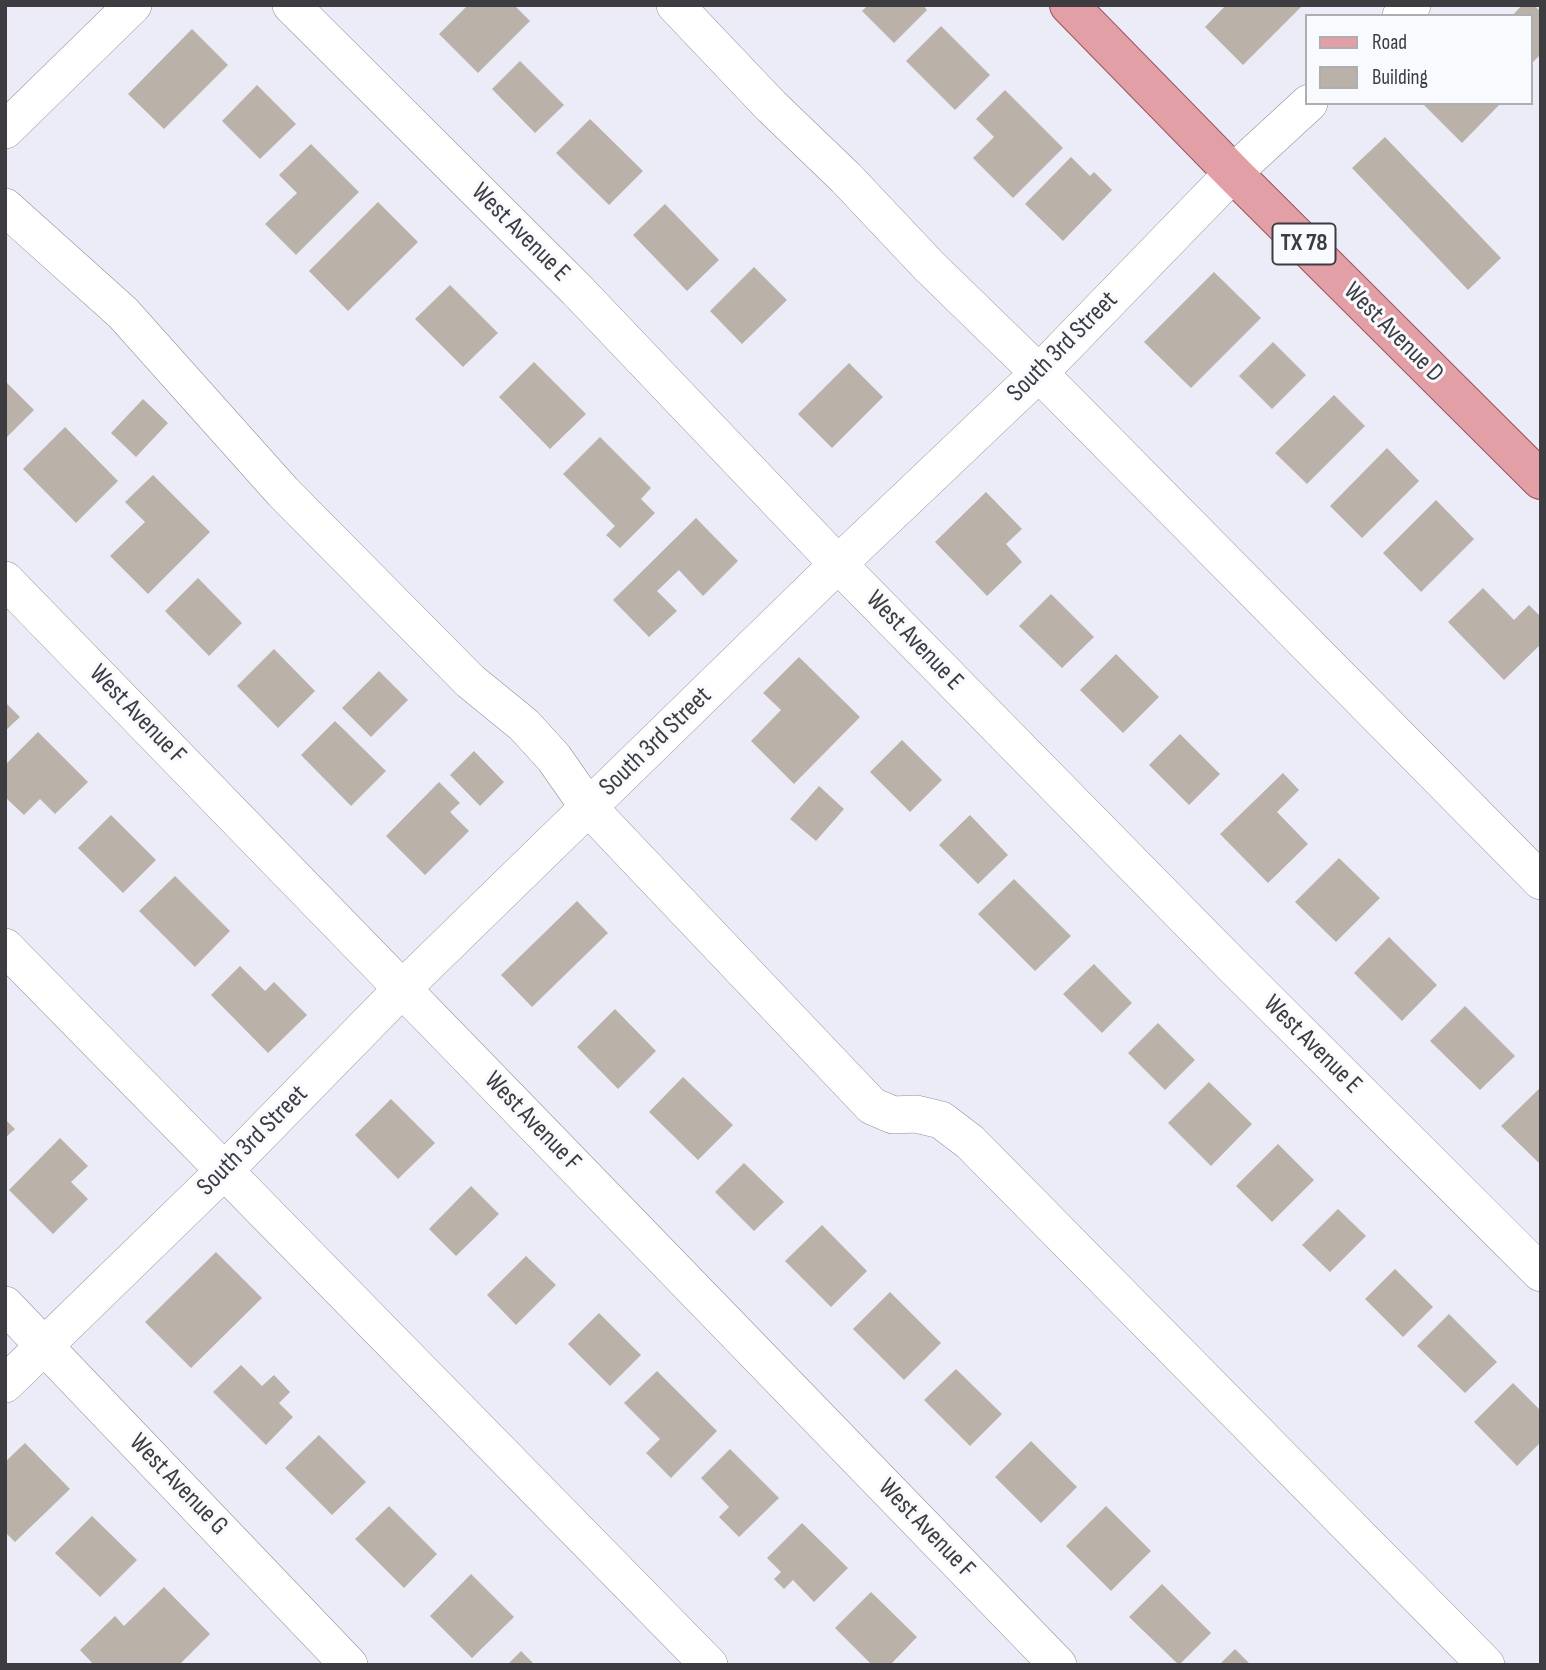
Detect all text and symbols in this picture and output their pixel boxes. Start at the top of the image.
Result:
legend [1304,14,1532,105]
text: Road [1372,30,1407,55]
text: Building [1372,65,1428,90]
street label: West Avenue E [464,177,576,289]
road number: TX 78 [1272,224,1336,264]
street label: West Avenue D [1336,276,1450,390]
street label: South 3rd Street [1001,285,1125,409]
street label: West Avenue E [859,585,969,697]
street label: West Avenue F [82,659,192,771]
street label: South 3rd Street [593,681,719,803]
street label: West Avenue E [1256,989,1368,1101]
street label: West Avenue F [477,1066,587,1178]
street label: South 3rd Street [191,1079,315,1203]
street label: West Avenue G [122,1428,234,1542]
street label: West Avenue F [871,1473,981,1585]

